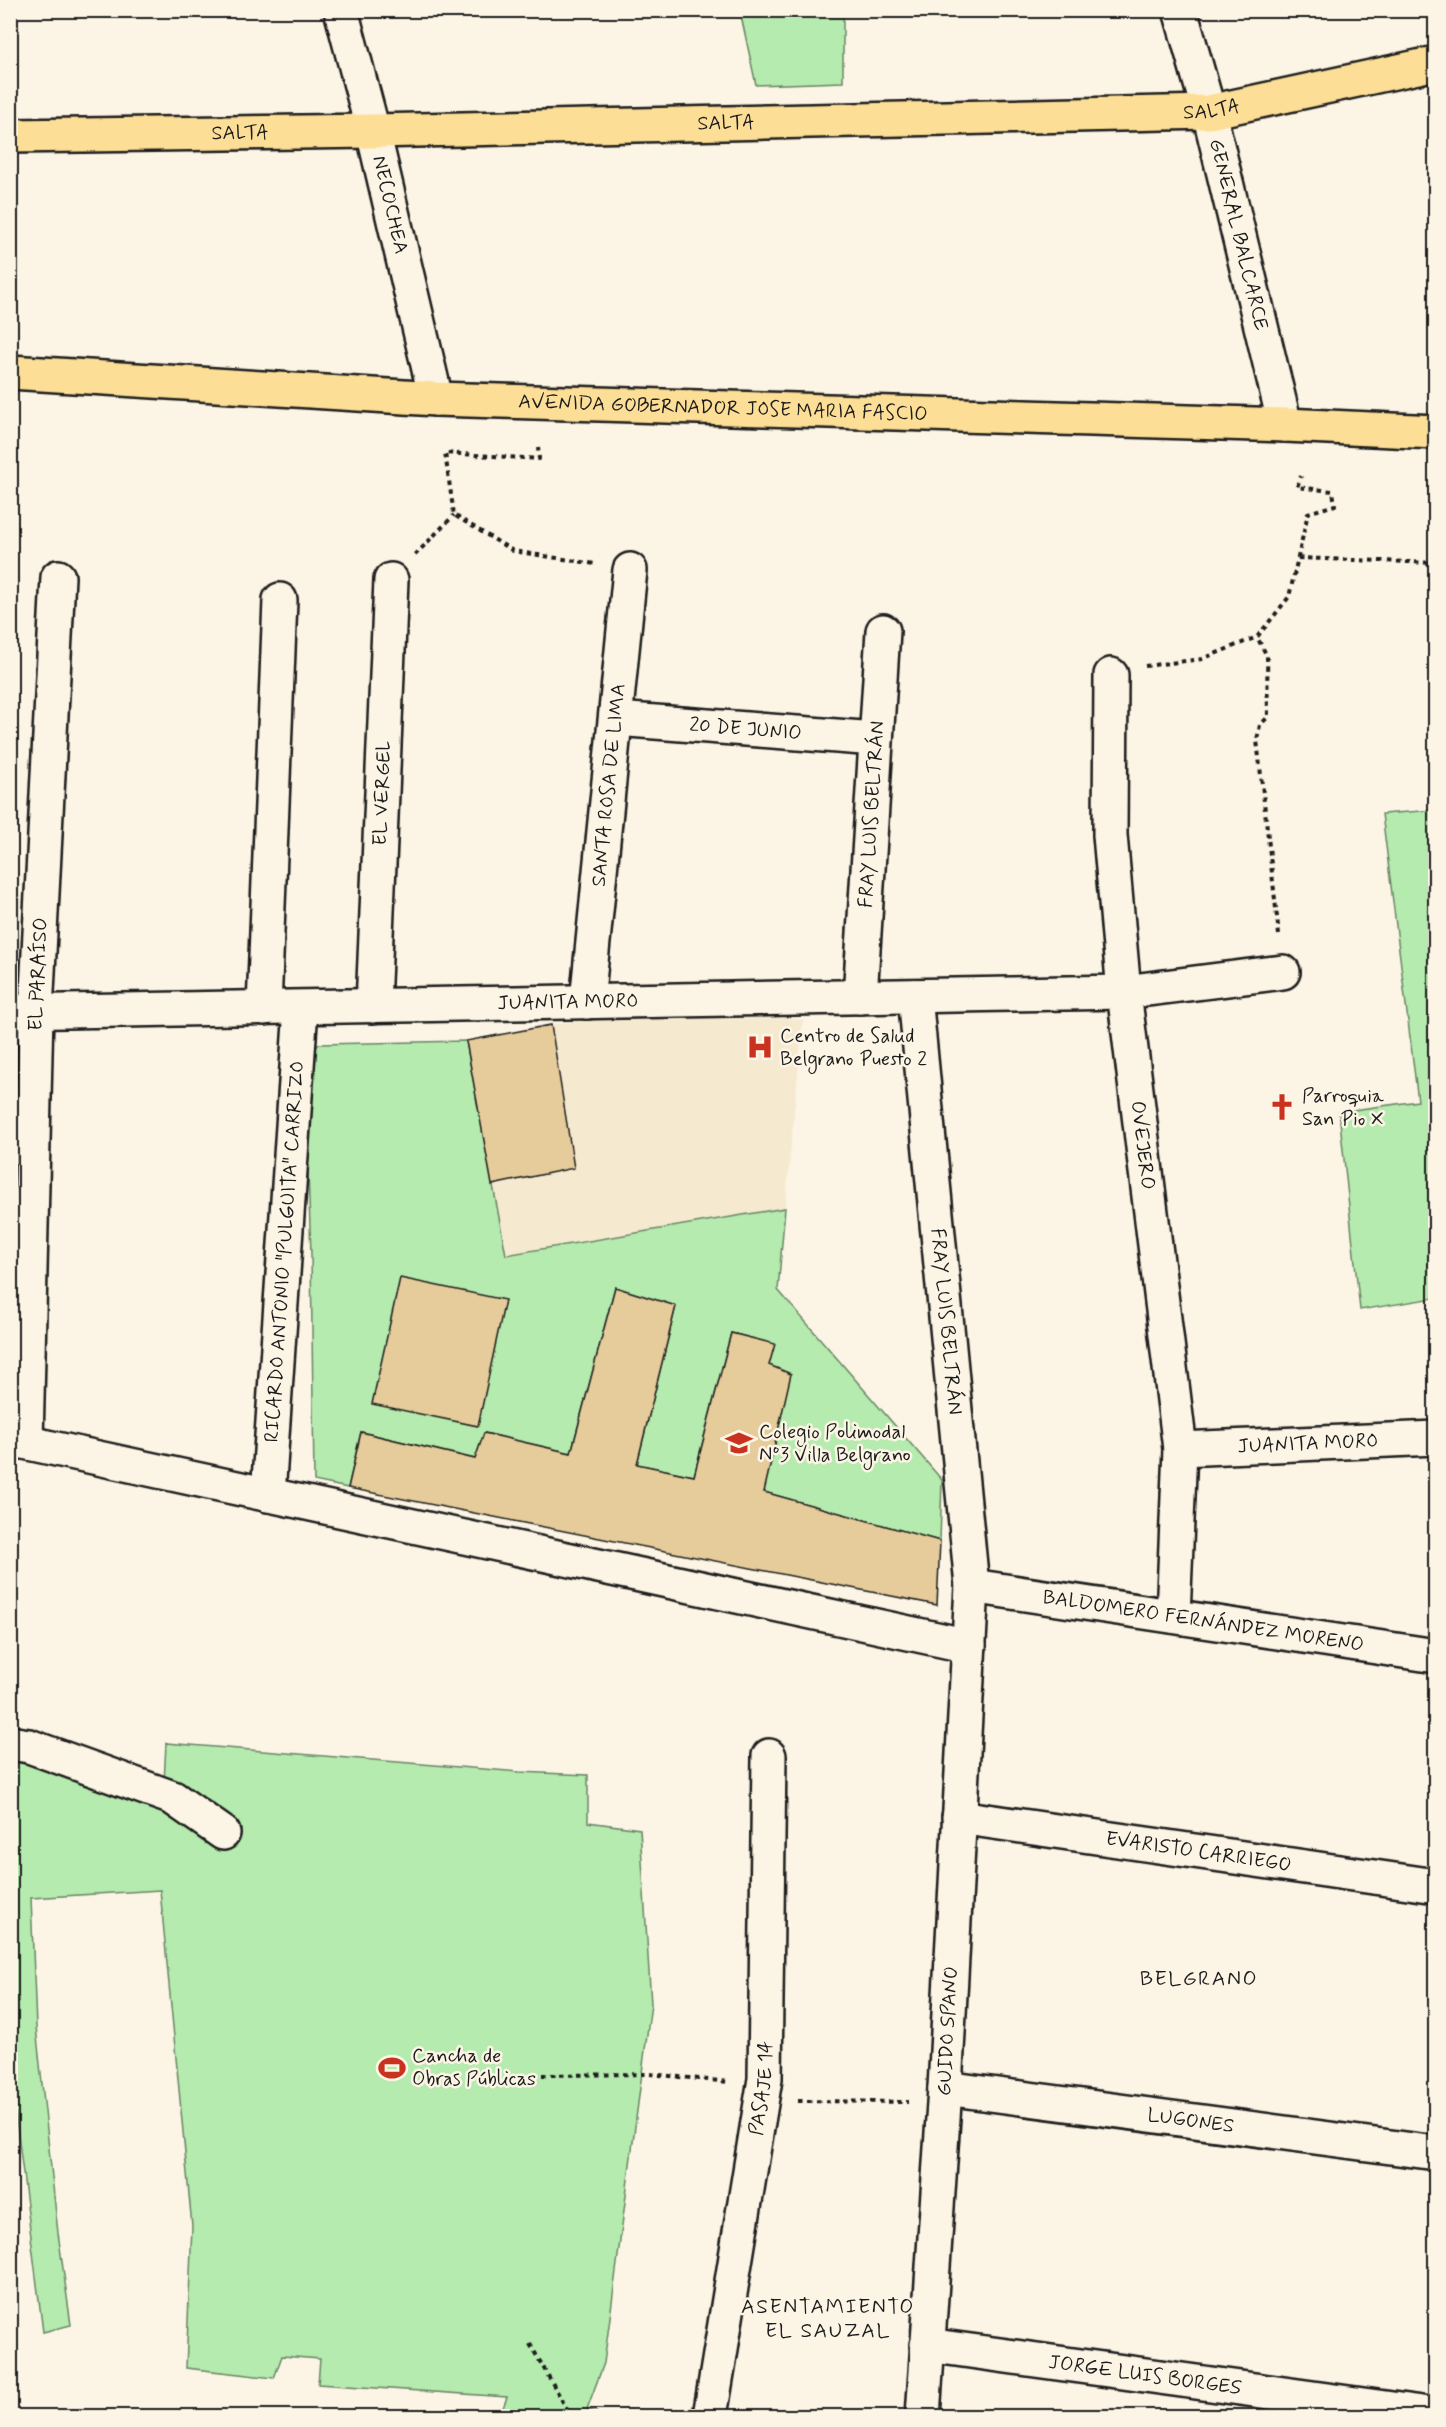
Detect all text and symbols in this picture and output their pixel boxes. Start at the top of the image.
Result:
street label: SALTA [1183,92,1242,126]
street label: SALTA [697,109,755,137]
street label: SALTA [211,119,269,147]
street label: GENERAL BALCARCE [1202,136,1275,333]
street label: NECOCHEA [366,153,415,257]
street label: AVENIDA GOBERNADOR JOSE MARIA FASCIO [518,388,928,428]
street label: SANTA ROSA DE LIMA [585,682,632,888]
street label: 20 DE JUNIO [688,711,803,747]
street label: FRAY LUIS BELTRÁN [852,720,891,909]
street label: EL VERGEL [366,740,398,846]
street label: EL PARAÍSO [22,917,54,1031]
street label: JUANITA MORO [497,987,639,1017]
place label: Centro de Salud Belgrano Puesto 2 [780,1023,927,1074]
hospital icon: Centro de Salud Belgrano Puesto 2 [745,1032,775,1062]
street label: RICARDO ANTONIO "PULGUITA" CARRIZO [258,1060,311,1443]
place label: Parroquia San Pio X [1302,1083,1385,1133]
church icon: Parroquia San Pio X [1267,1092,1297,1122]
street label: OVEJERO [1124,1099,1162,1191]
street label: FRAY LUIS BELTRÁN [924,1227,969,1416]
place label: Colegio Polimodal Nº3 Villa Belgrano [759,1419,911,1470]
street label: JUANITA MORO [1237,1427,1379,1460]
school or university icon: Colegio Polimodal Nº3 Villa Belgrano [724,1428,754,1458]
street label: BALDOMERO FERNÁNDEZ MORENO [1041,1583,1366,1658]
street label: EVARISTO CARRIEGO [1104,1825,1293,1878]
street label: GUIDO SPANO [931,1965,965,2097]
district label: BELGRANO [1140,1965,1258,1993]
street label: PASAJE 14 [743,2041,779,2137]
place label: Cancha de Obras Públicas [412,2043,536,2093]
sports icon: Cancha de Obras Públicas [377,2053,407,2083]
street label: LUGONES [1146,2101,1236,2140]
district label: ASENTAMIENTO EL SAUZAL [741,2293,915,2345]
street label: JORGE LUIS BORGES [1047,2348,1243,2402]

